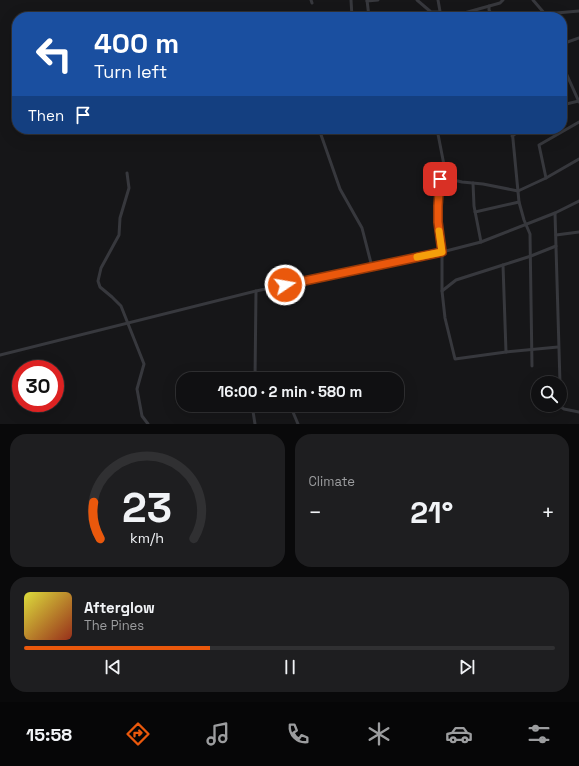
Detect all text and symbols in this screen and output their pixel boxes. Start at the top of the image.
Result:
text: 400 m [94,25,179,61]
icon: left [28,28,80,80]
text: Turn left [94,60,167,83]
icon: arrive [72,104,94,126]
text: Then [28,106,64,125]
pin [423,162,457,196]
icon: arrive [429,168,451,190]
position arrow [264,264,306,306]
speed limit sign: 30 [12,360,64,412]
map controls [531,376,567,412]
button: search [531,376,567,412]
text: 16:00 · 2 min · 580 m [218,382,362,401]
text: Climate [309,473,355,490]
text: 23 [122,480,172,533]
text: 21° [410,493,453,532]
text: − [309,498,322,526]
text: + [541,498,555,526]
text: km/h [130,528,164,546]
text: Afterglow [84,598,155,617]
text: The Pines [84,617,144,634]
icon: previous [102,656,124,678]
icon: pause [279,656,301,678]
icon: next [456,656,478,678]
icon: directions [124,720,152,748]
icon: music [204,720,232,748]
icon: phone [284,720,312,748]
icon: climate [365,720,393,748]
icon: car [445,720,473,748]
icon: filters [525,720,553,748]
text: 15:58 [26,723,72,746]

